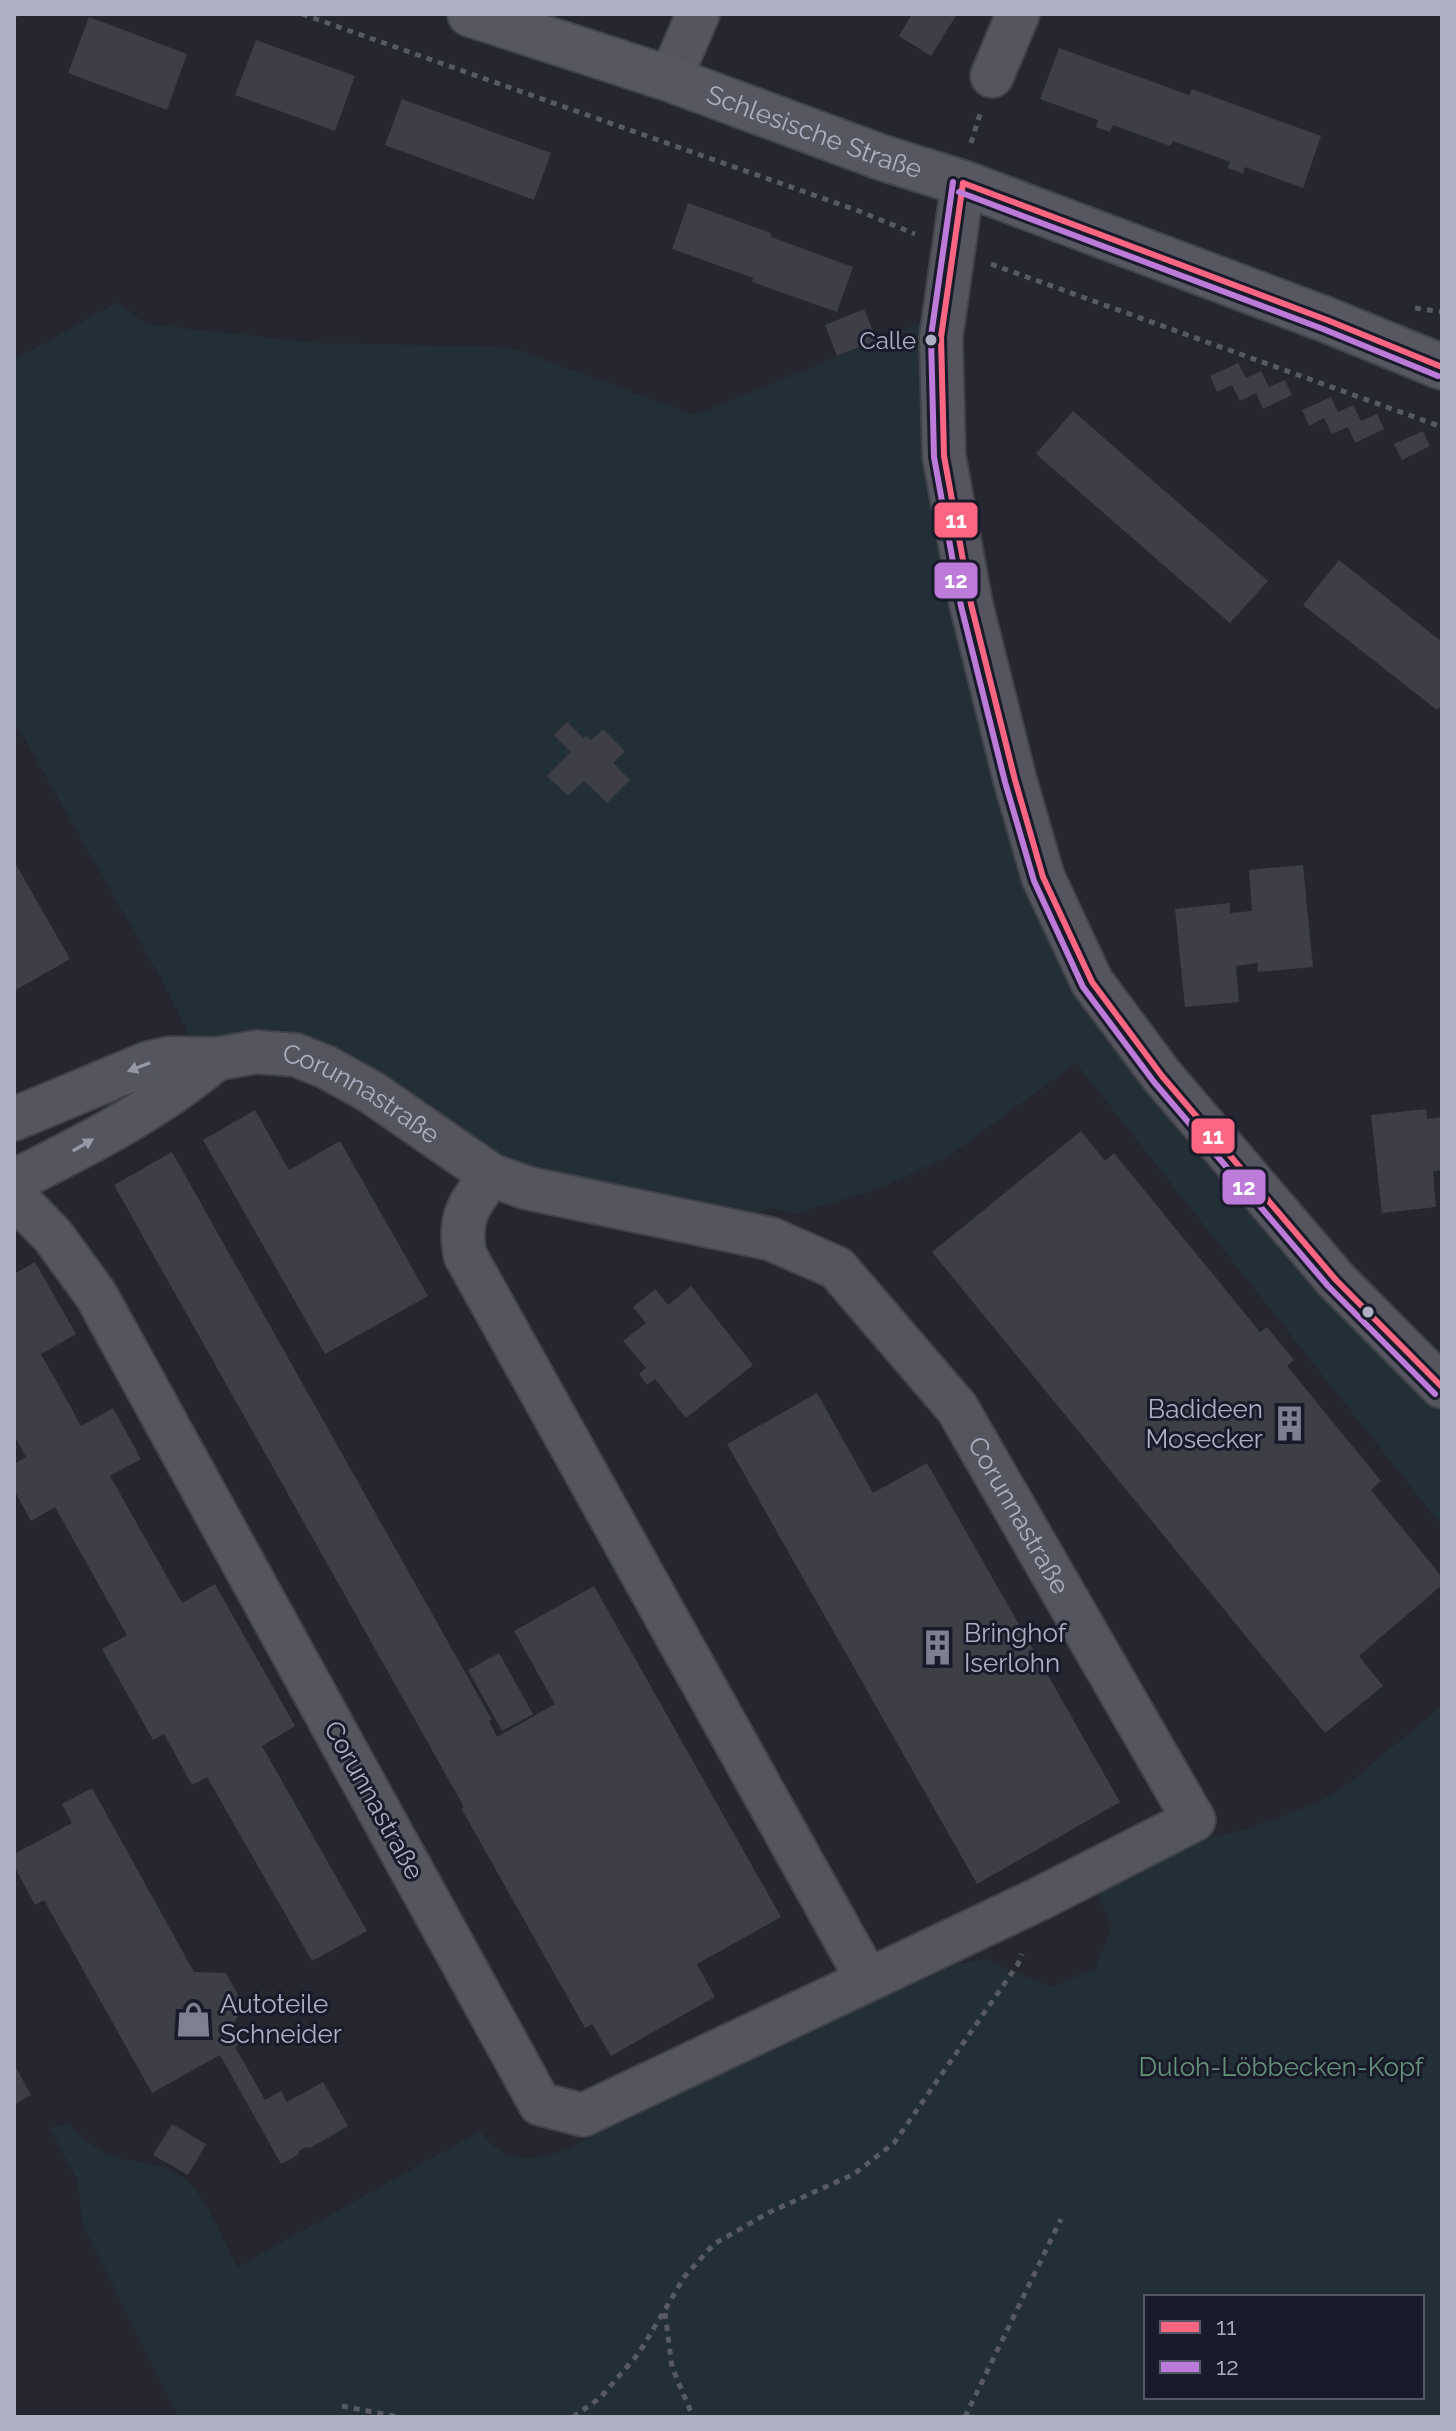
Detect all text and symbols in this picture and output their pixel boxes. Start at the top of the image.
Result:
street label: Schlesische Straße [703,79,926,184]
place label: Calle [859,326,916,355]
marker: Calle [923,332,939,348]
line badge: 11 [933,501,979,539]
text: 11 [945,507,967,533]
line badge: 12 [933,561,979,600]
text: 12 [944,567,968,593]
street label: Corunnastraße [282,1039,445,1150]
one-way arrow [127,1061,151,1074]
line badge: 11 [1190,1117,1236,1155]
text: 11 [1202,1123,1224,1149]
one-way arrow [72,1138,94,1152]
line badge: 12 [1221,1168,1267,1206]
text: 12 [1232,1174,1256,1200]
unlabelled marker [1360,1304,1376,1320]
place label: Badideen Mosecker [1145,1394,1263,1454]
building icon: Badideen Mosecker [1270,1405,1308,1443]
street label: Corunnastraße [962,1431,1076,1599]
place label: Bringhof Iserlohn [964,1618,1068,1678]
building icon: Bringhof Iserlohn [919,1629,957,1667]
street label: Corunnastraße [318,1716,430,1884]
place label: Autoteile Schneider [220,1989,342,2049]
shop icon: Autoteile Schneider [175,2000,213,2038]
park label: Duloh-Löbbecken-Kopf [1139,2052,1425,2082]
legend [1144,2295,1424,2399]
text: 11 [1216,2312,1237,2341]
text: 12 [1216,2352,1239,2381]

